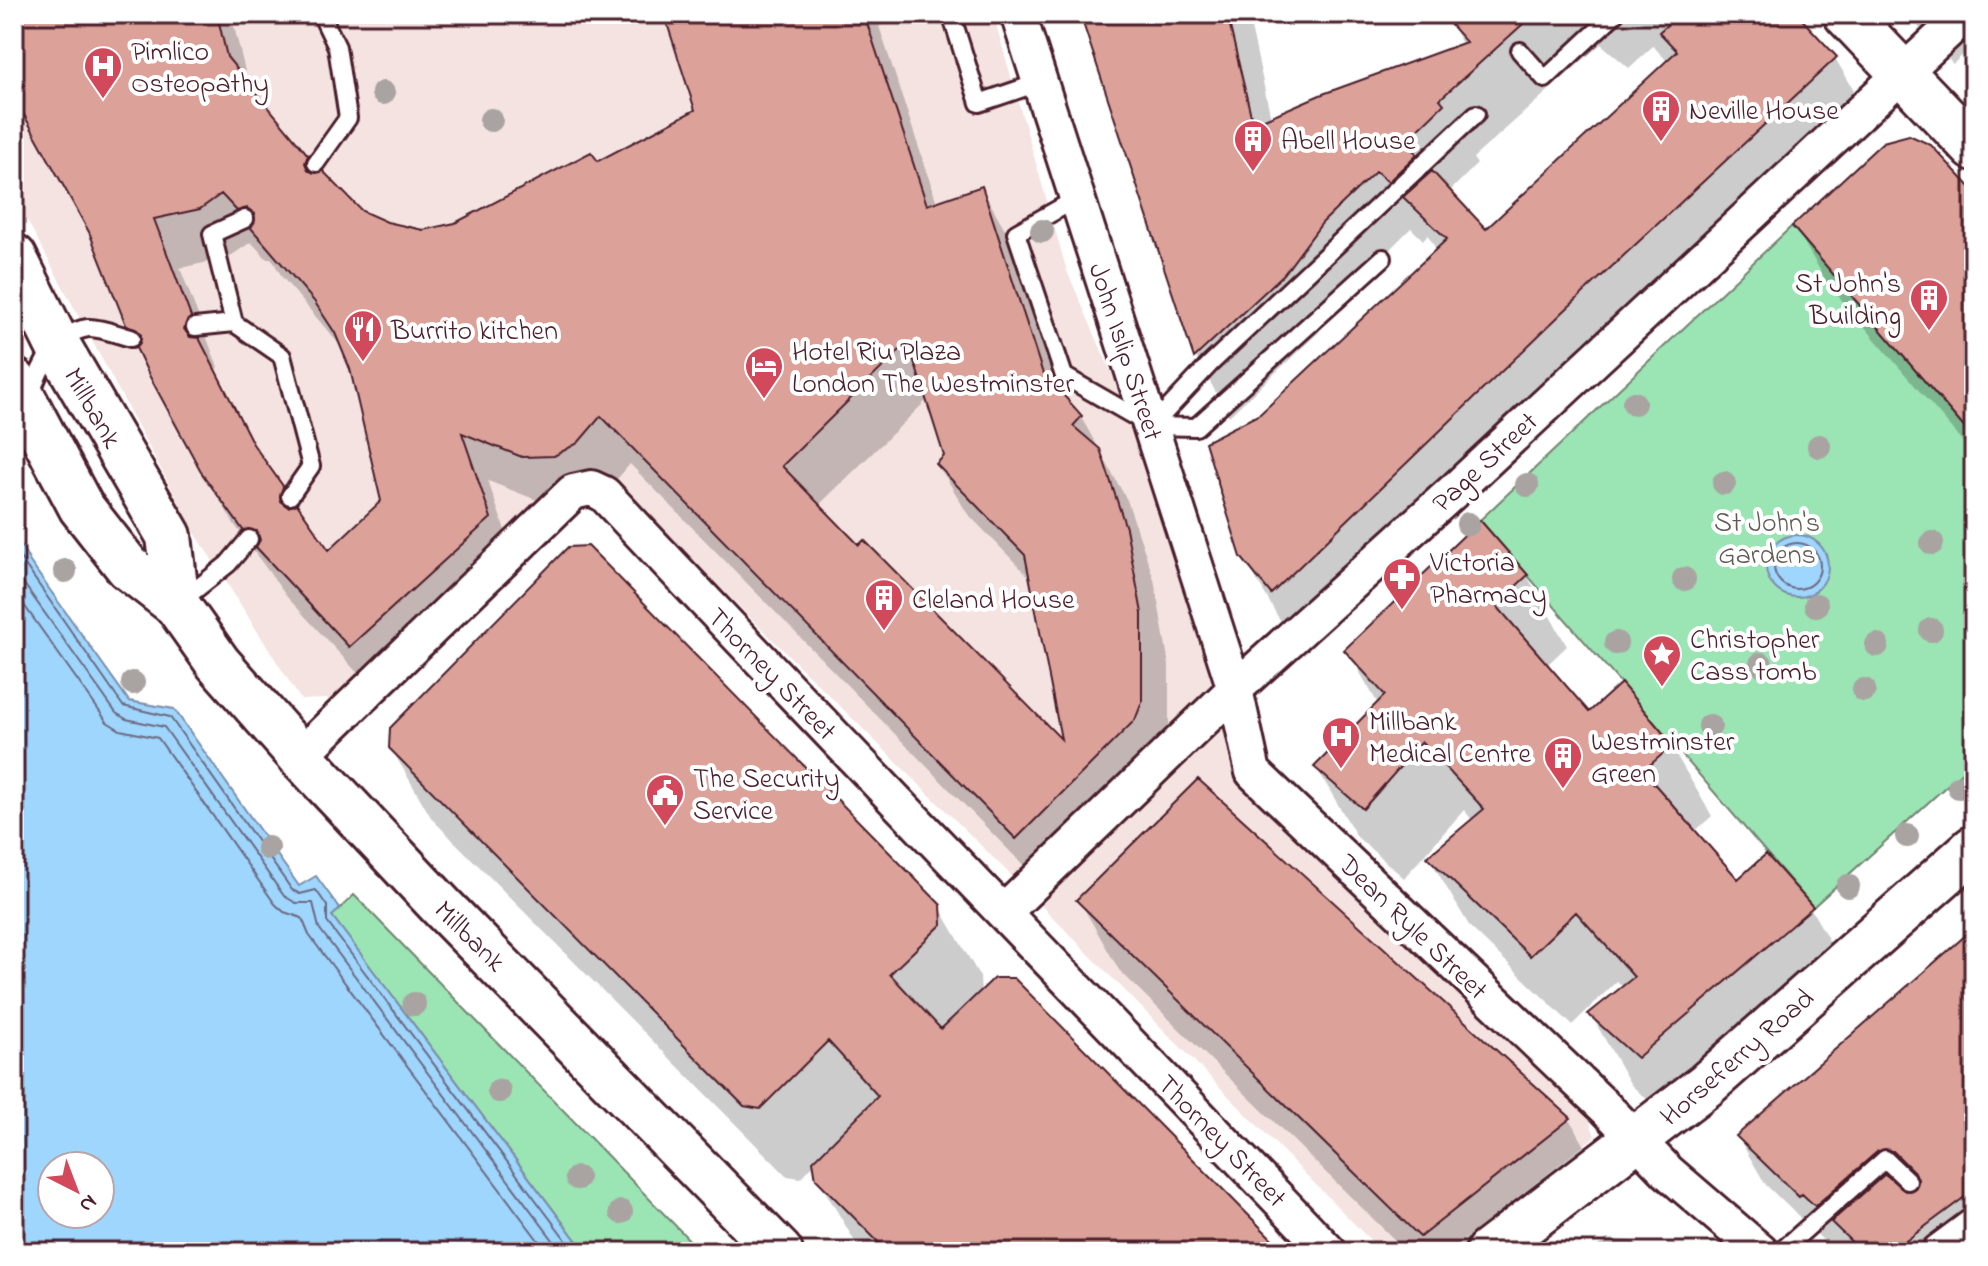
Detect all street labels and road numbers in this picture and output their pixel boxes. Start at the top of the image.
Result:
street label: John Islip Street [1076,258,1172,446]
street label: Millbank [51,361,131,457]
street label: Page Street [1424,403,1549,524]
street label: Thorney Street [696,599,845,752]
street label: Dean Ryle Street [1327,845,1496,1011]
street label: Millbank [423,892,514,983]
street label: Horseferry Road [1652,980,1825,1137]
street label: Thorney Street [1146,1066,1295,1219]

